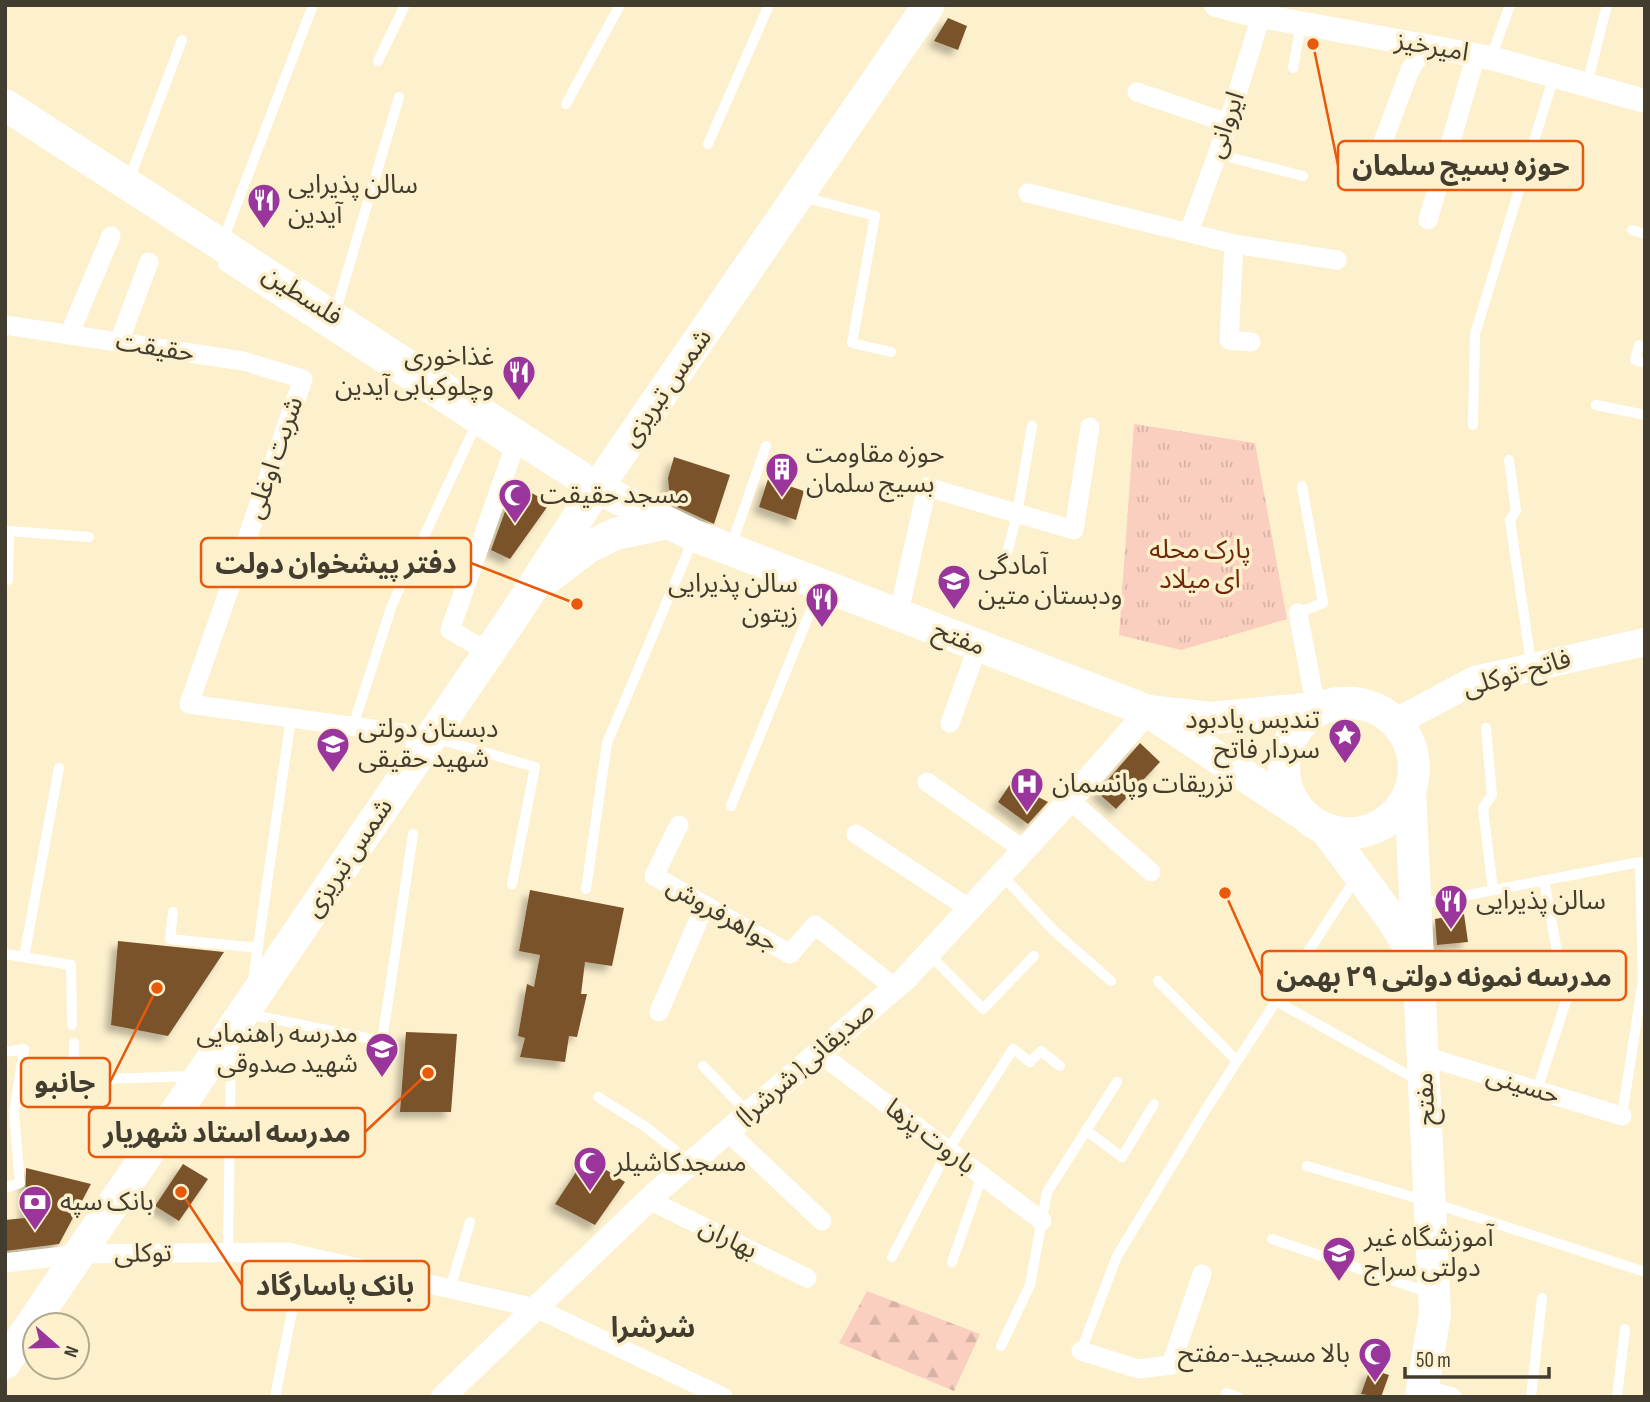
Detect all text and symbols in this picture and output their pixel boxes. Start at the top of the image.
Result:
street label: امیرخیز [1392,25,1471,69]
street label: ایروانی [1200,88,1252,162]
callout: حوزه بسیج سلمان [1338,141,1583,190]
text: حوزه بسیج سلمان [1352,150,1570,186]
place label: سالن پذیرایی آیدین [288,170,418,231]
restaurant icon: سالن پذیرایی آیدین [245,181,283,230]
street label: فلسطین [256,259,348,333]
street label: شمس تبریزی [615,323,719,453]
street label: حقیقت [113,326,197,370]
place label: غذاخوری وچلوکبابی آیدین [335,342,494,403]
restaurant icon: غذاخوری وچلوکبابی آیدین [500,353,538,402]
street label: شربت اوغلی [240,393,310,523]
place label: حوزه مقاومت بسیج سلمان [806,439,945,503]
building icon: حوزه مقاومت بسیج سلمان [763,450,801,499]
mosque icon: مسجد حقیقت [496,476,534,525]
place label: مسجد حقیقت [540,480,689,511]
park label: پارک محله ای میلاد [1149,535,1251,596]
callout: دفتر پیشخوان دولت [201,538,471,587]
text: دفتر پیشخوان دولت [215,548,457,582]
place label: آمادگی ودبستان متین [978,551,1122,612]
school or university icon: آمادگی ودبستان متین [935,562,973,611]
place label: سالن پذیرایی زیتون [668,569,798,630]
restaurant icon: سالن پذیرایی زیتون [803,580,841,629]
street label: مفتح [928,615,989,666]
street label: فاتح-توکلی [1459,644,1576,707]
place label: تندیس یادبود سردار فاتح [1185,705,1320,769]
place label: دبستان دولتی شهید حقیقی [358,714,498,775]
place icon: تندیس یادبود سردار فاتح [1326,716,1364,765]
school or university icon: دبستان دولتی شهید حقیقی [314,725,352,774]
hospital icon: تزریقات وپانسمان [1008,765,1046,814]
place label: تزریقات وپانسمان [1052,769,1233,800]
street label: شمس تبریزی [298,793,400,923]
street label: جواهرفروش [661,871,783,959]
restaurant icon: سالن پذیرایی [1432,882,1470,931]
place label: سالن پذیرایی [1476,886,1606,917]
callout: مدرسه نمونه دولتی ۲۹ بهمن [1262,951,1626,1000]
text: مدرسه نمونه دولتی ۲۹ بهمن [1276,961,1612,994]
street label: (شرشرا )صدیقانی [730,995,882,1133]
place label: مدرسه راهنمایی شهید صدوقی [196,1019,358,1080]
school or university icon: مدرسه راهنمایی شهید صدوقی [363,1030,401,1079]
callout: جانبو [21,1058,110,1107]
street label: حسینی [1483,1060,1563,1112]
text: جانبو [35,1067,95,1100]
street label: مفتح [1409,1072,1446,1126]
street label: باروت پزها [879,1093,981,1181]
callout: مدرسه استاد شهریار [89,1108,365,1157]
text: مدرسه استاد شهریار [102,1117,351,1150]
mosque icon: مسجدکاشیلر [571,1144,609,1193]
place label: مسجدکاشیلر [613,1148,747,1179]
bank icon: بانک سپه [16,1183,54,1232]
place label: بانک سپه [60,1187,154,1218]
street label: بهاران [694,1212,762,1266]
place label: آموزشگاه غیر دولتی سراج [1363,1223,1495,1286]
school or university icon: آموزشگاه غیر دولتی سراج [1320,1234,1358,1283]
street label: توکلی [114,1238,172,1270]
callout: بانک پاسارگاد [242,1261,429,1310]
text: بانک پاسارگاد [256,1270,414,1304]
north arrow [21,1311,91,1381]
district label: شرشرا [611,1312,695,1345]
mosque icon: بالا مسجید-مفتح [1356,1335,1394,1384]
scale bar [1405,1336,1548,1380]
place label: بالا مسجید-مفتح [1178,1339,1350,1373]
text: N [58,1343,83,1360]
text: 50 m [1416,1348,1451,1373]

